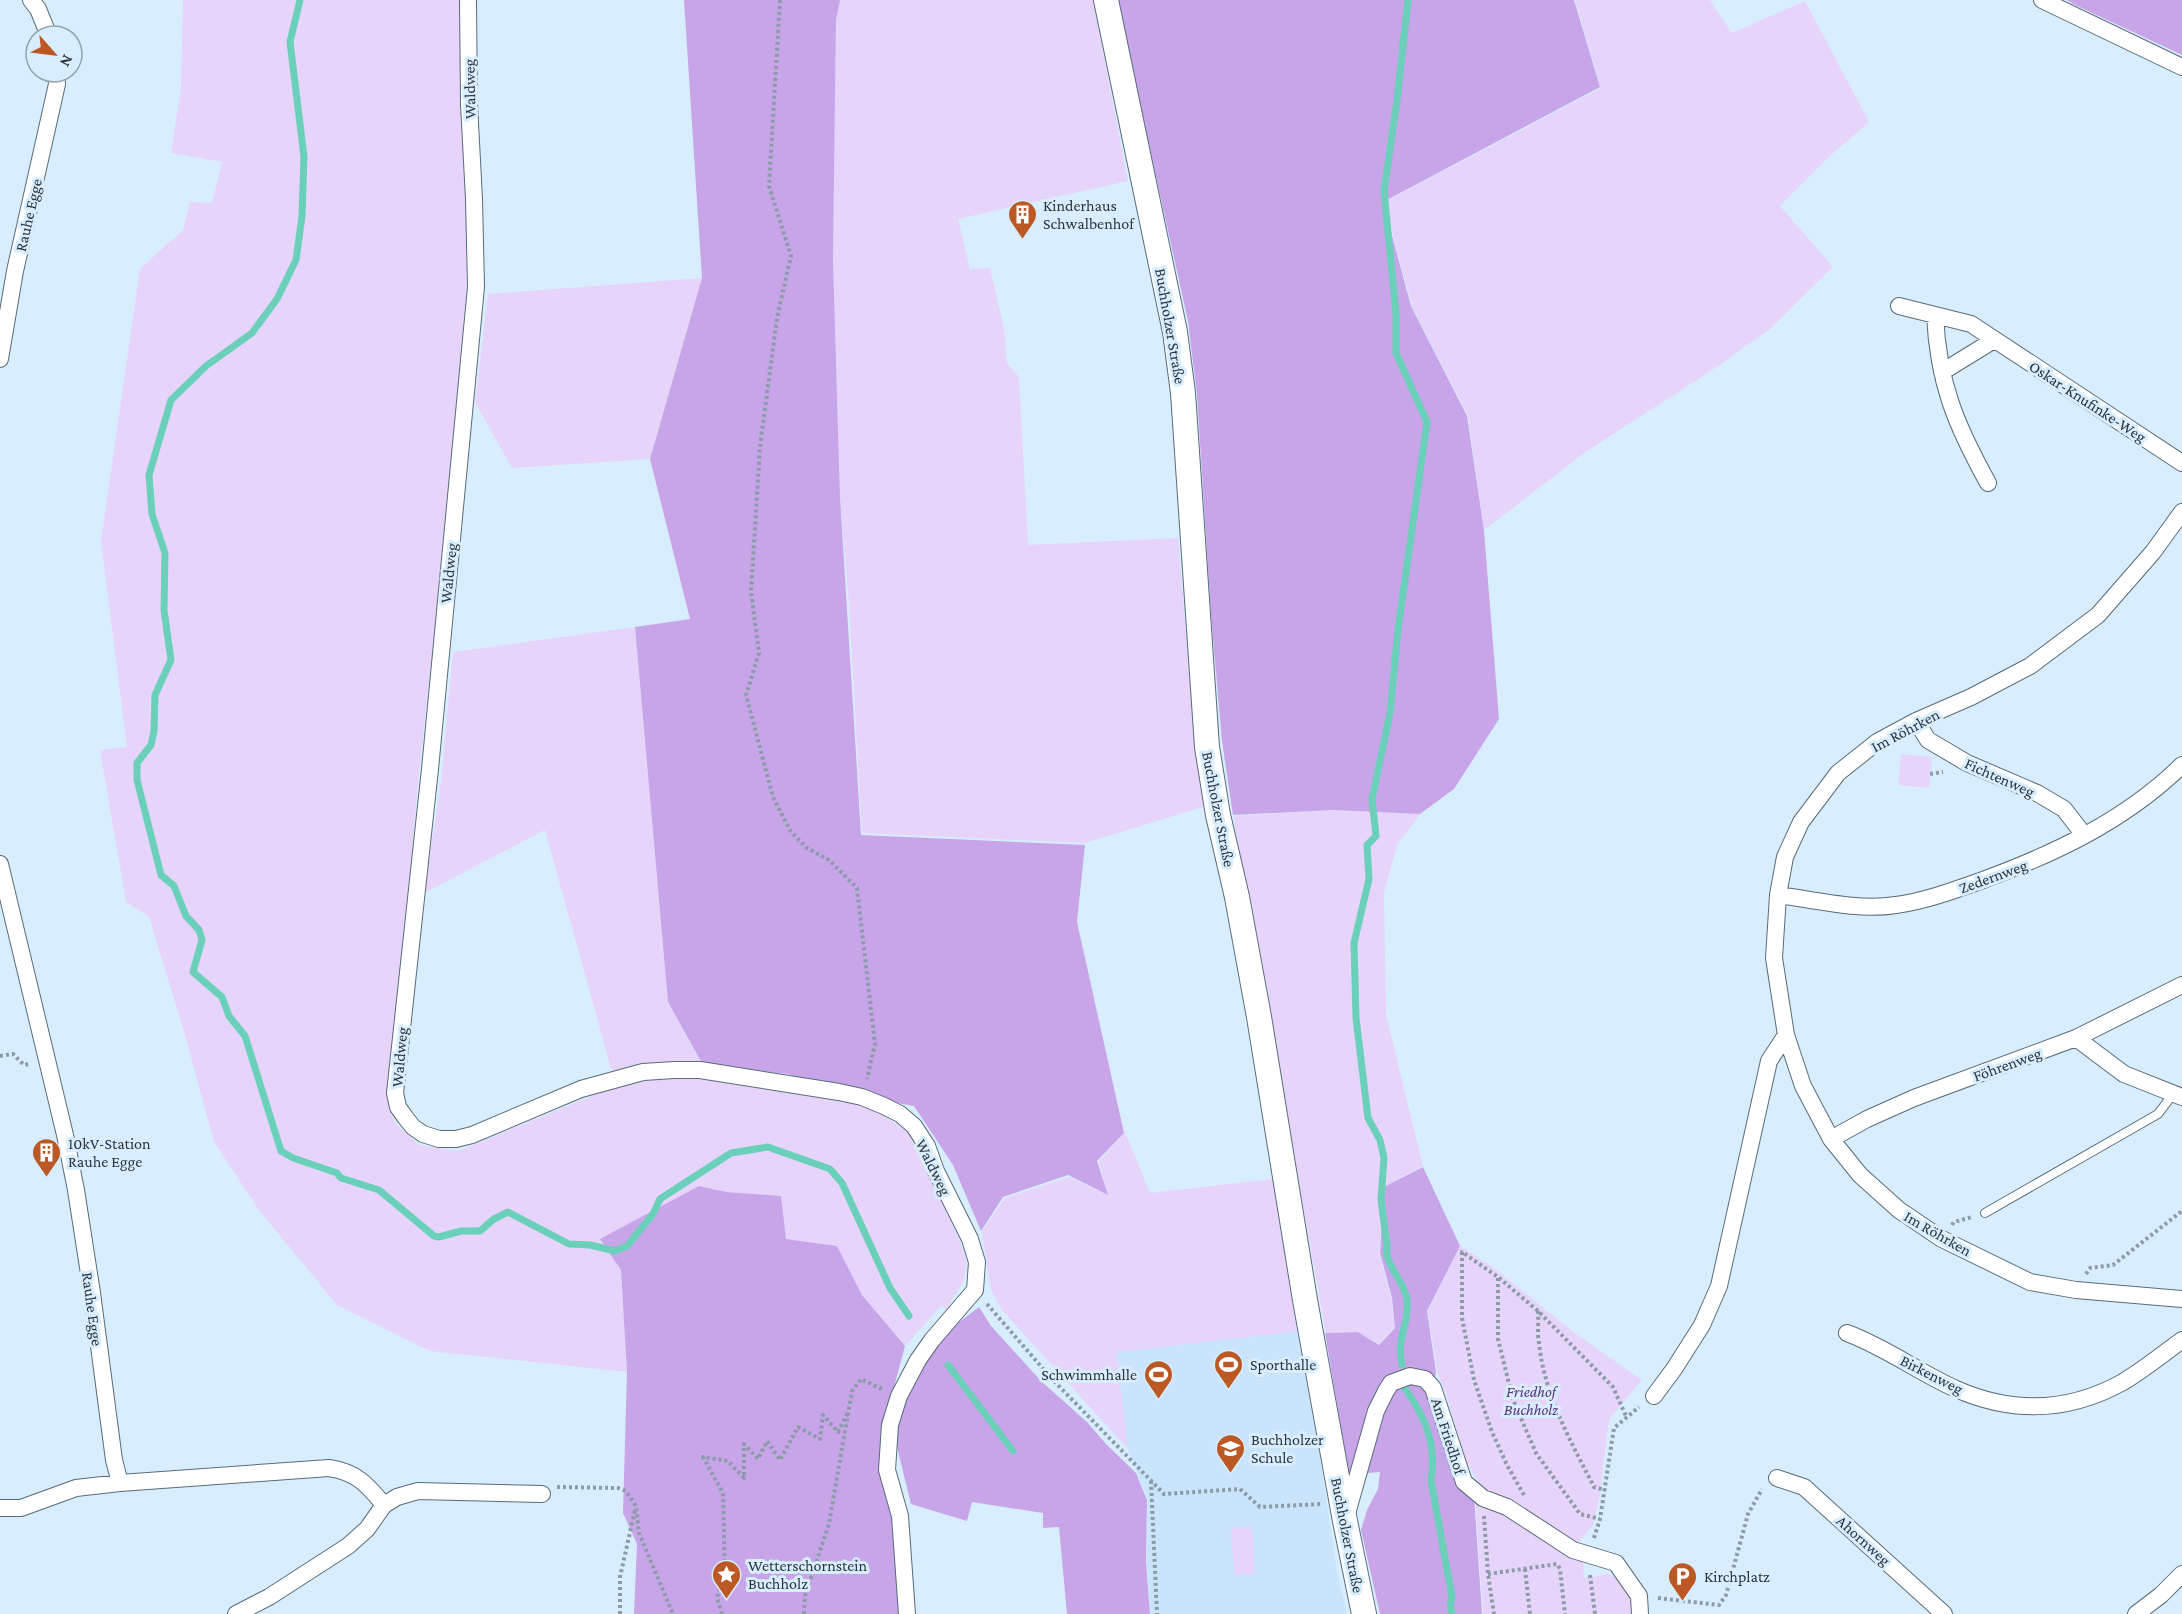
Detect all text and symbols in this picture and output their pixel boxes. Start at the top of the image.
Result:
north arrow [24,24,84,84]
text: N [57,52,77,70]
street label: Waldweg [460,58,480,119]
street label: Rauhe Egge [12,177,46,253]
place label: Kinderhaus Schwalbenhof [1043,197,1135,232]
building icon: Kinderhaus Schwalbenhof [1006,198,1038,240]
street label: Buchholzer Straße [1152,267,1189,385]
street label: Oskar-Knufinke-Weg [2026,357,2150,447]
street label: Waldweg [437,542,461,604]
street label: Im Röhrken [1868,705,1943,755]
street label: Buchholzer Straße [1199,750,1238,868]
street label: Fichtenweg [1962,755,2037,801]
street label: Zedernweg [1957,856,2030,898]
street label: Waldweg [388,1026,412,1088]
street label: Föhrenweg [1971,1044,2044,1086]
place label: 10kV-Station Rauhe Egge [68,1135,151,1171]
building icon: 10kV-Station Rauhe Egge [31,1136,63,1178]
street label: Waldweg [912,1136,955,1199]
street label: Im Röhrken [1901,1207,1975,1260]
street label: Rauhe Egge [78,1271,106,1347]
sports icon: Sporthalle [1213,1348,1245,1390]
street label: Birkenweg [1897,1351,1966,1398]
place label: Sporthalle [1250,1356,1316,1374]
sports icon: Schwimmhalle [1142,1358,1174,1400]
place label: Schwimmhalle [1041,1366,1137,1383]
park label: Friedhof Buchholz [1504,1383,1559,1418]
street label: Am Friedhof [1428,1396,1469,1478]
place label: Buchholzer Schule [1251,1431,1324,1466]
school or university icon: Buchholzer Schule [1214,1432,1246,1474]
street label: Buchholzer Straße [1328,1476,1367,1594]
street label: Ahornweg [1833,1512,1894,1570]
place label: Wetterschornstein Buchholz [748,1557,867,1592]
place icon: Wetterschornstein Buchholz [711,1558,743,1600]
parking icon: Kirchplatz [1667,1560,1699,1602]
place label: Kirchplatz [1704,1568,1770,1586]

